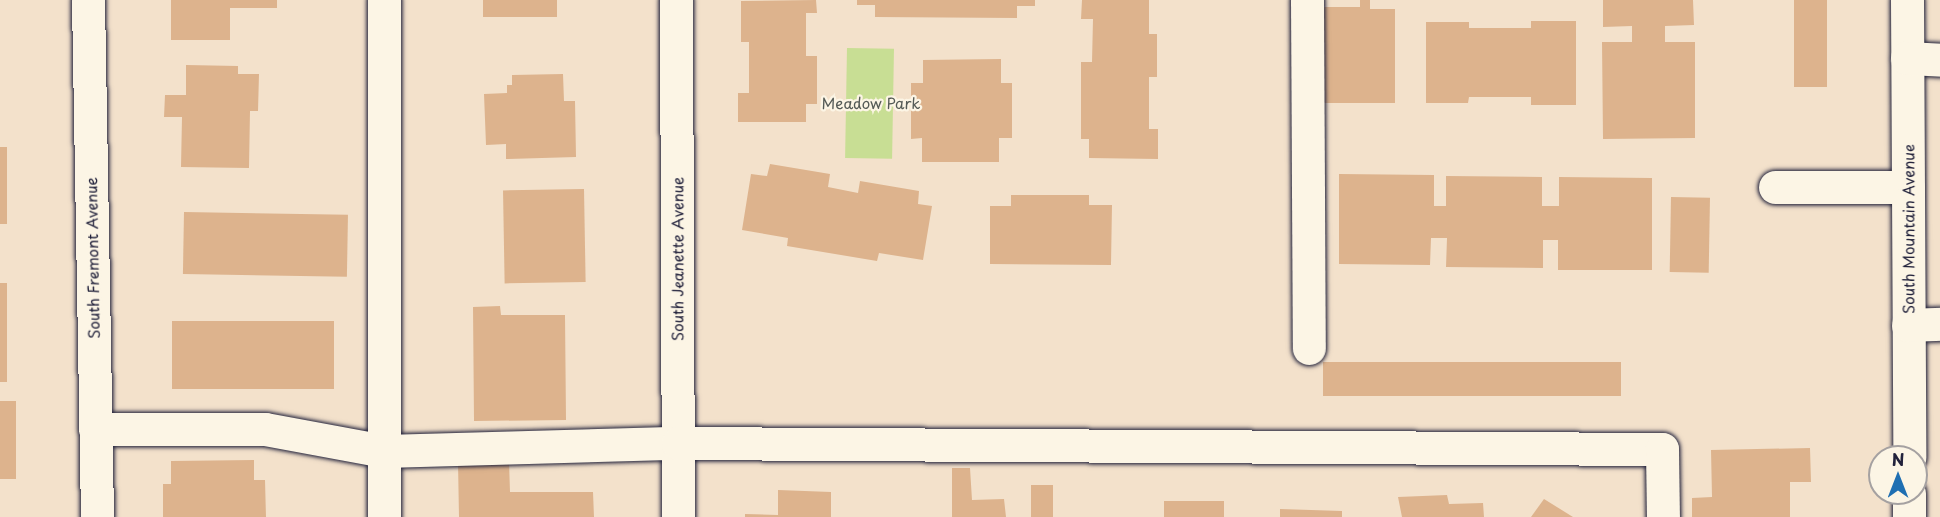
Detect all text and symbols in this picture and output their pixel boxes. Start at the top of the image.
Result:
park label: Meadow Park [822,94,920,112]
street label: South Mountain Avenue [1899,143,1917,315]
street label: South Jeanette Avenue [668,176,686,342]
street label: South Fremont Avenue [82,177,102,339]
north arrow [1868,445,1928,505]
text: N [1892,447,1904,471]

